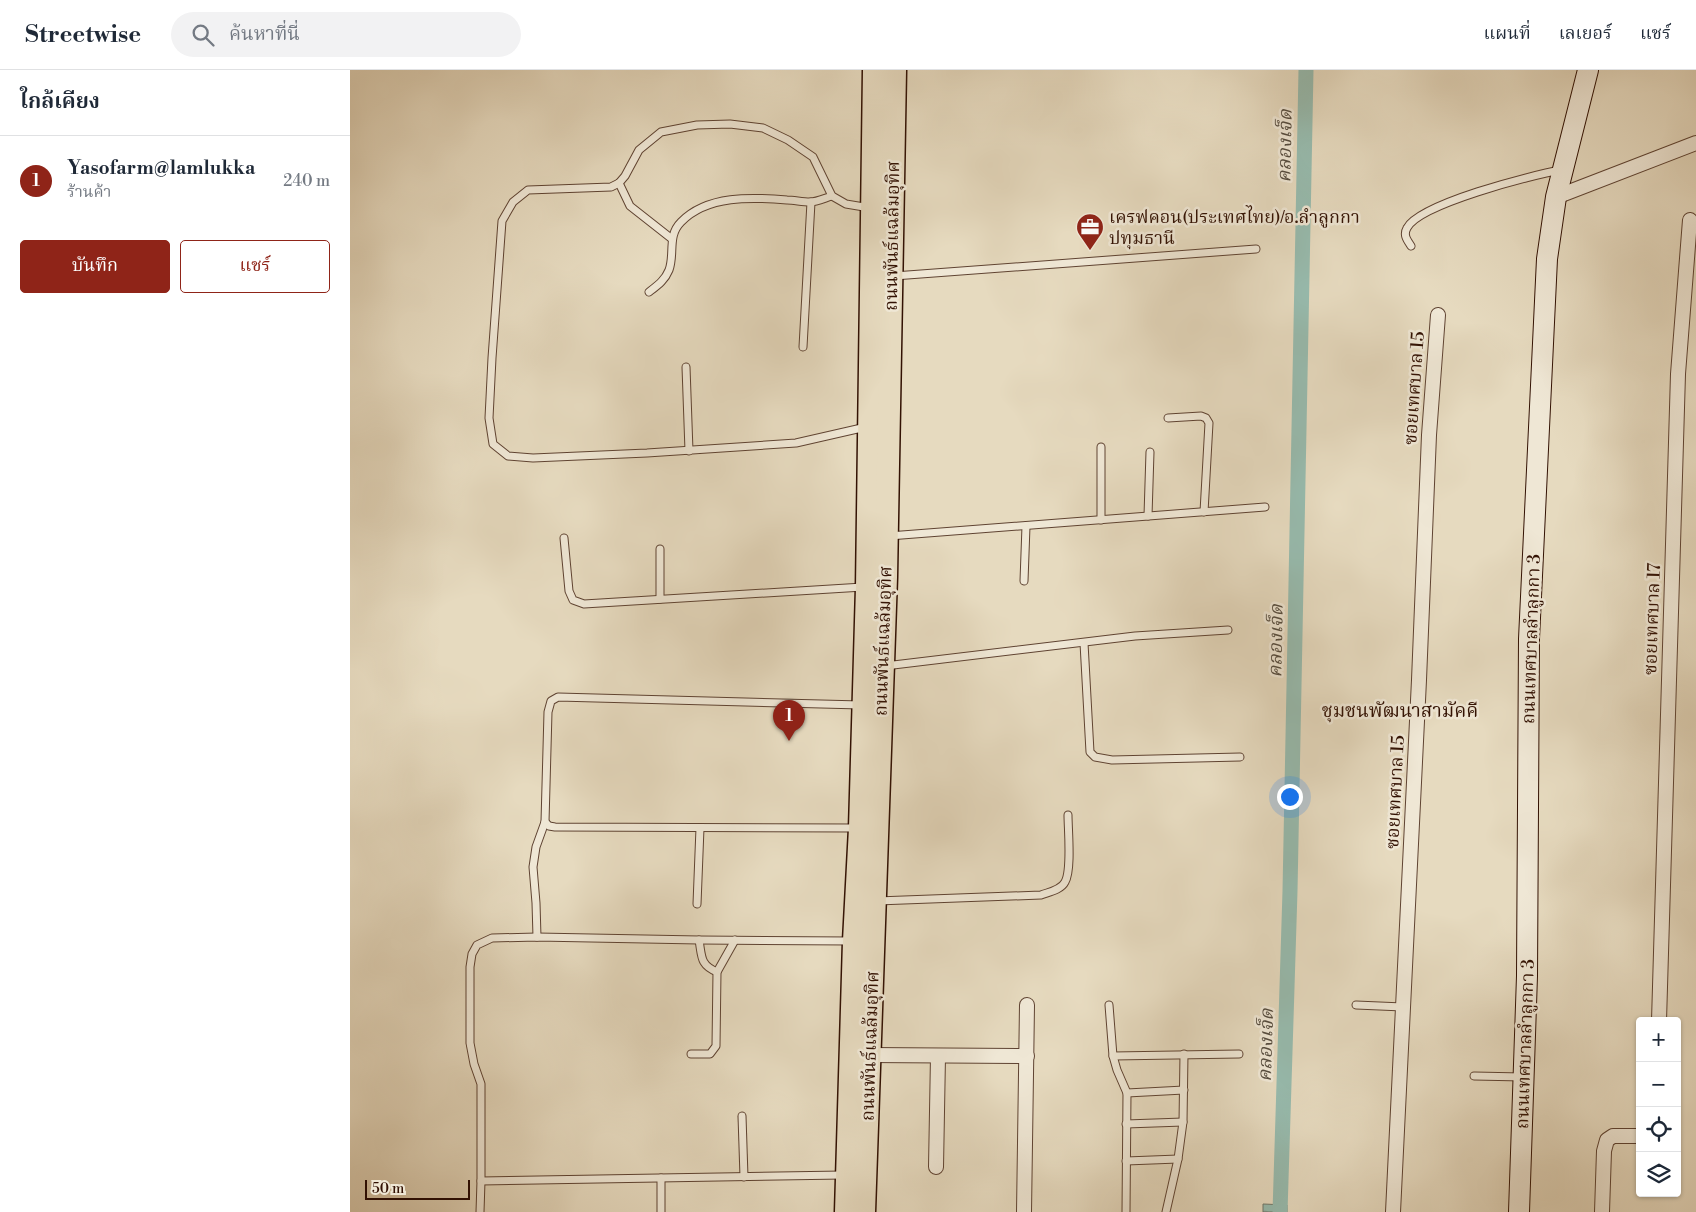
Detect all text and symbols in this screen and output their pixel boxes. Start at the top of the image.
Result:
search box [171,12,521,57]
text: Streetwise [25,20,141,50]
icon: search [189,21,217,49]
text: ค้นหาที่นี่ [229,22,300,46]
text: แผนที่ [1483,22,1531,45]
text: เลเยอร์ [1559,22,1612,45]
text: แชร์ [1640,22,1671,45]
text: ใกล้เคียง [20,89,100,115]
water label: คลองเจ็ด [1272,108,1298,183]
text: Yasofarm@lamlukka [67,156,255,180]
street label: ถนนพันธ์แฉล้มอุทิศ [880,161,905,311]
text: 1 [32,171,40,191]
text: 240 m [283,171,330,191]
text: ร้านค้า [67,182,111,202]
place label: เครฟคอน(ประเทศไทย)/อ.ลำลูกกา ปทุมธานี [1109,205,1360,250]
office icon: เครฟคอน(ประเทศไทย)/อ.ลำลูกกา ปทุมธานี [1075,212,1105,251]
button: บันทึก [20,240,170,293]
button: แชร์ [180,240,330,293]
street label: ซอยเทศบาล 15 [1399,330,1430,446]
street label: ถนนเทศบาลลำลูกกา 3 [1517,554,1546,724]
street label: ซอยเทศบาล 17 [1639,563,1666,676]
street label: ถนนพันธ์แฉล้มอุทิศ [869,565,898,716]
water label: คลองเจ็ด [1263,603,1289,678]
district label: ชุมชนพัฒนาสามัคคี [1322,699,1478,723]
pin: 1 [773,700,805,741]
street label: ซอยเทศบาล 15 [1381,734,1410,850]
your location [1277,784,1303,810]
street label: ถนนเทศบาลลำลูกกา 3 [1511,959,1540,1129]
street label: ถนนพันธ์แฉล้มอุทิศ [856,970,885,1121]
water label: คลองเจ็ด [1253,1007,1279,1082]
map controls [1636,1017,1681,1197]
button: + [1636,1017,1681,1062]
button: − [1636,1062,1681,1107]
button: locate [1636,1107,1681,1152]
button: layers [1636,1152,1681,1197]
scale bar [365,1177,470,1200]
text: 50 m [372,1180,404,1198]

